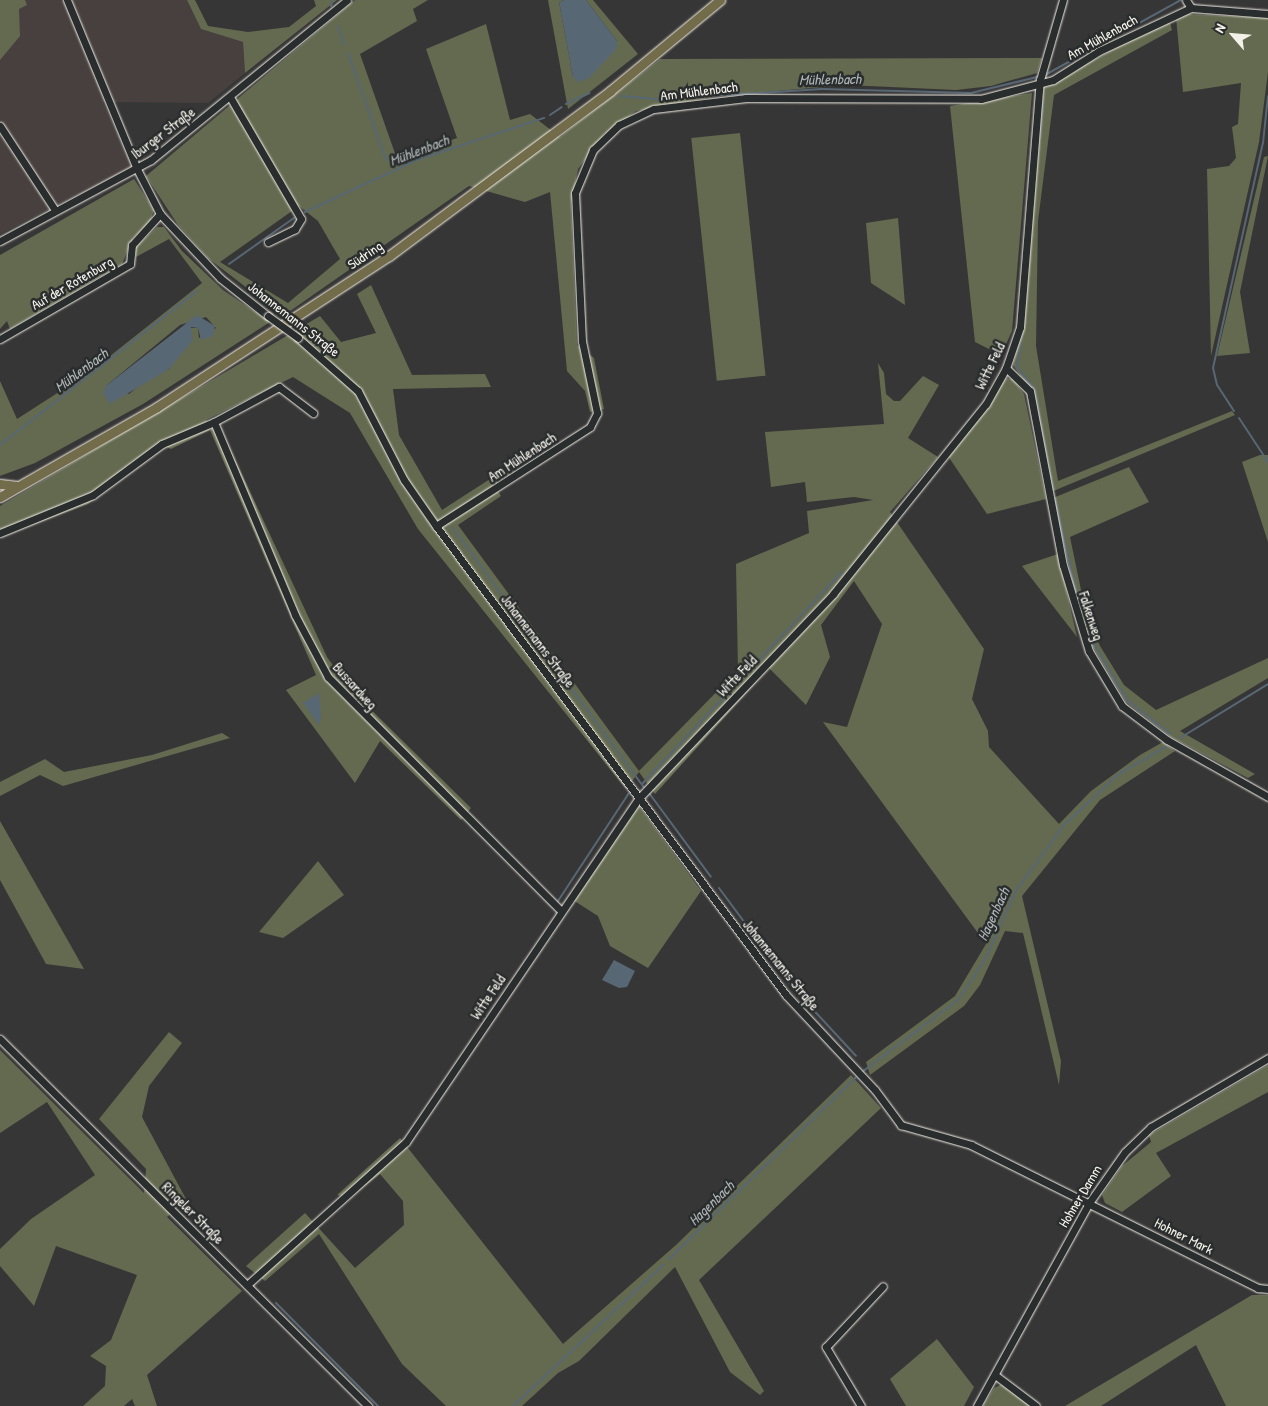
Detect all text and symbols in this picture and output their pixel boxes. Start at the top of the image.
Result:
north arrow [1208,10,1258,60]
street label: Am Mühlenbach [1064,11,1140,63]
text: N [1209,20,1229,36]
water label: Mühlenbach [799,69,861,89]
street label: Am Mühlenbach [659,78,739,104]
street label: Iburger Straße [128,104,198,162]
water label: Mühlenbach [387,130,451,170]
street label: Südring [344,237,386,273]
street label: Auf der Rotenburg [28,253,116,313]
street label: Johannemanns Straße [245,278,343,360]
street label: Witte Feld [971,340,1009,392]
water label: Mühlenbach [51,344,111,396]
street label: Am Mühlenbach [485,429,559,485]
street label: Falkenweg [1075,589,1107,643]
street label: Johannemanns Straße [498,591,578,691]
street label: Witte Feld [714,652,760,700]
street label: Bussardweg [329,659,381,713]
water label: Hagenbach [973,885,1013,943]
street label: Johannemanns Straße [739,916,823,1014]
street label: Witte Feld [467,971,509,1023]
street label: Hohner Damm [1055,1162,1105,1230]
water label: Hagenbach [684,1177,738,1229]
street label: Ringeler Straße [159,1179,227,1247]
street label: Hohner Mark [1152,1214,1216,1258]

